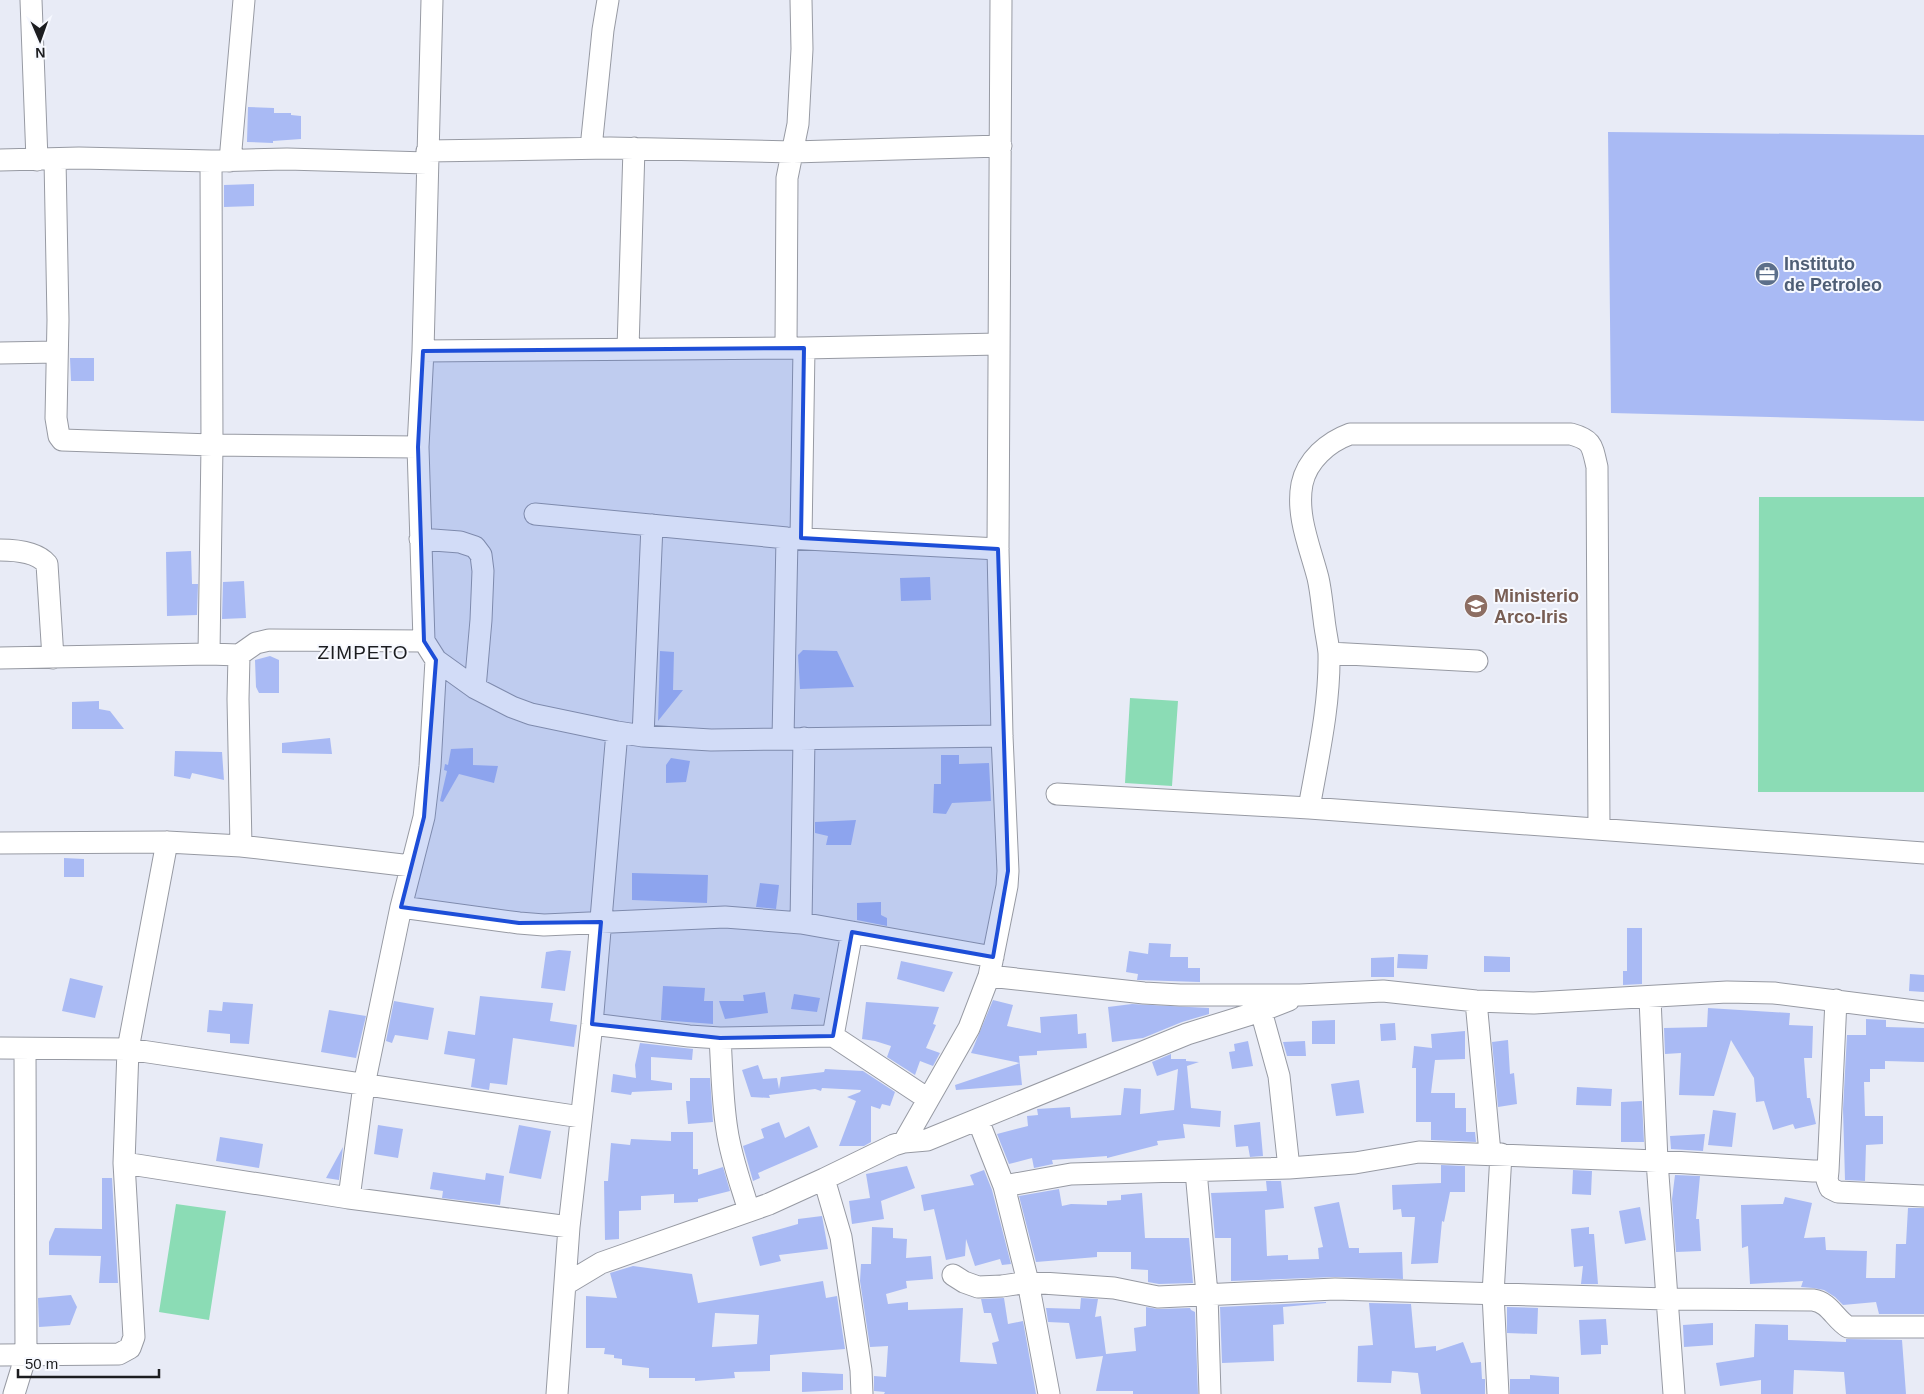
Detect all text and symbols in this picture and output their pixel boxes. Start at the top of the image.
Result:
north arrow [15,15,65,65]
text: N [35,45,46,61]
place label: Instituto de Petroleo [1784,254,1882,295]
office icon: Instituto de Petroleo [1754,261,1780,287]
place label: Ministerio Arco-Iris [1494,586,1579,627]
school or university icon: Ministerio Arco-Iris [1463,593,1489,619]
district label: ZIMPETO [317,642,409,663]
scale bar [18,1346,159,1378]
text: 50 m [25,1355,58,1372]

